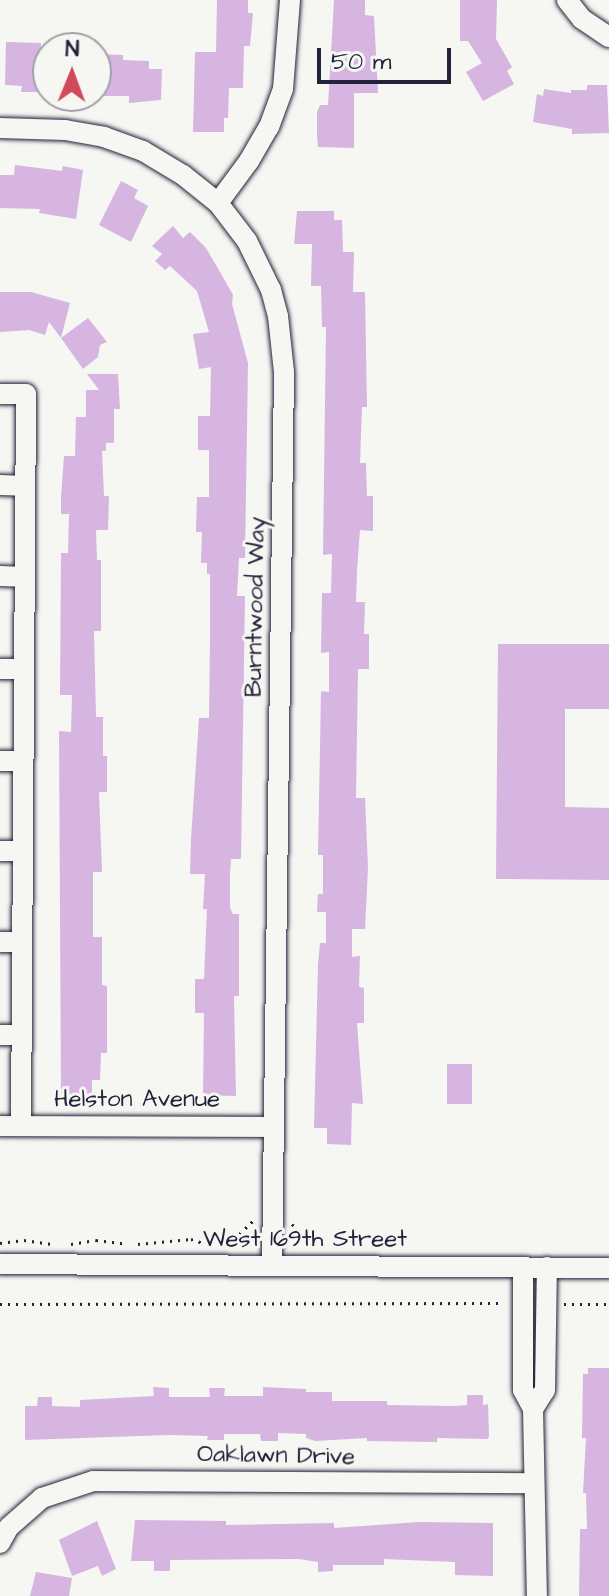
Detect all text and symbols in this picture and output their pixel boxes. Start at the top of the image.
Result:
north arrow [32,32,112,112]
scale bar [321,32,455,82]
text: N [65,34,80,65]
text: 50 m [331,45,391,79]
street label: Burntwood Way [240,517,272,697]
street label: Helston Avenue [54,1086,220,1114]
street label: West 169th Street [203,1226,407,1254]
street label: Oaklawn Drive [197,1440,355,1472]

